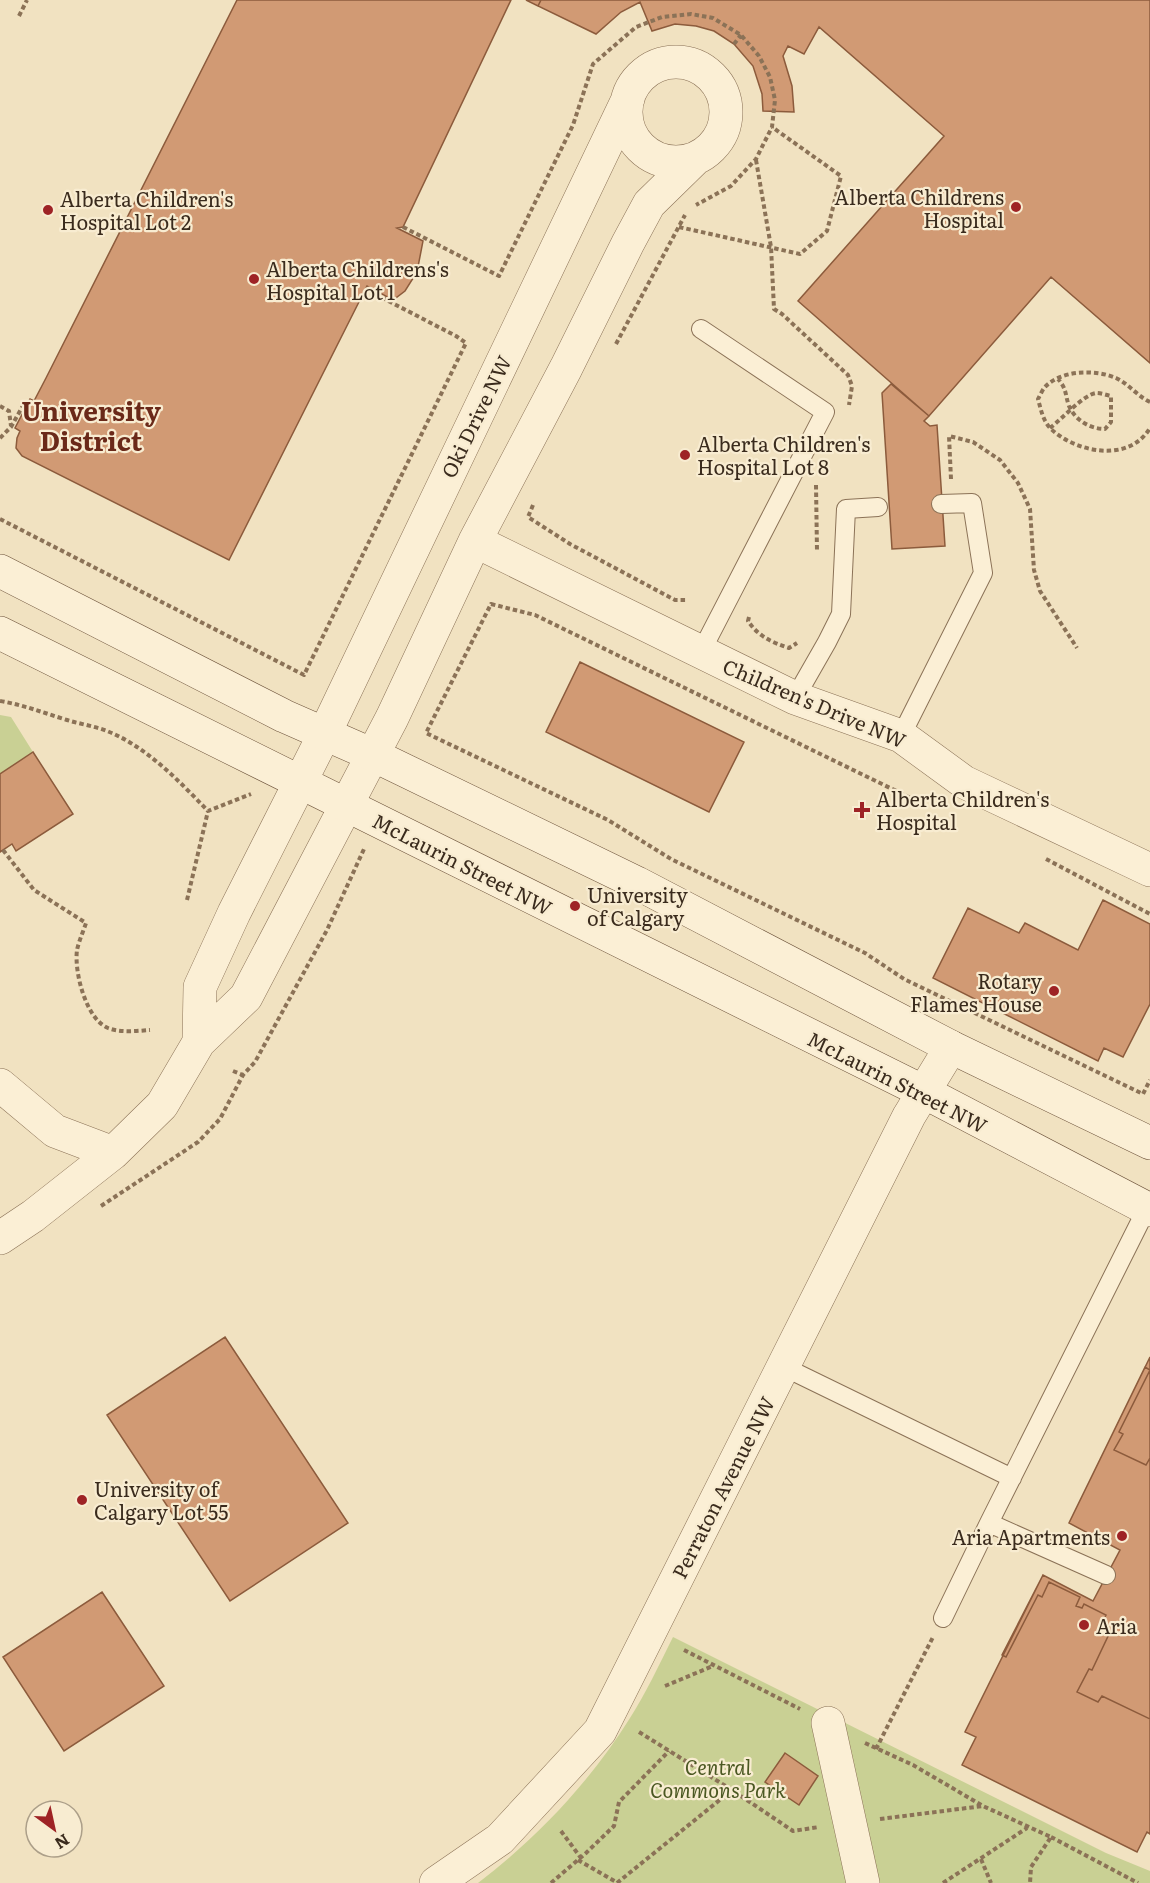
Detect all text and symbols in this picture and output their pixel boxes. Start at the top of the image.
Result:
place label: Alberta Childrens Hospital [834,181,1004,234]
place label: Alberta Children's Hospital Lot 2 [60,183,233,236]
marker: Alberta Childrens Hospital [1009,200,1023,214]
marker: Alberta Children's Hospital Lot 2 [41,203,55,217]
place label: Alberta Childrens's Hospital Lot 1 [266,253,449,306]
marker: Alberta Childrens's Hospital Lot 1 [247,272,261,286]
street label: Oki Drive NW [432,350,518,482]
district label: University District [21,390,161,459]
place label: Alberta Children's Hospital Lot 8 [697,428,870,481]
marker: Alberta Children's Hospital Lot 8 [678,448,692,462]
street label: Children's Drive NW [719,650,911,754]
place label: Alberta Children's Hospital [876,783,1049,836]
marker: Alberta Children's Hospital [853,801,871,819]
street label: McLaurin Street NW [368,805,558,921]
place label: University of Calgary [587,879,688,932]
marker: University of Calgary [568,899,582,913]
place label: Rotary Flames House [910,965,1042,1018]
marker: Rotary Flames House [1047,984,1061,998]
street label: McLaurin Street NW [803,1023,993,1139]
street label: Perraton Avenue NW [663,1391,781,1583]
place label: University of Calgary Lot 55 [94,1473,228,1526]
marker: University of Calgary Lot 55 [75,1493,89,1507]
place label: Aria Apartments [952,1521,1110,1551]
marker: Aria Apartments [1115,1529,1129,1543]
place label: Aria [1096,1610,1137,1640]
marker: Aria [1077,1618,1091,1632]
park label: Central Commons Park [650,1751,786,1804]
north arrow [24,1799,84,1859]
text: N [51,1829,75,1856]

